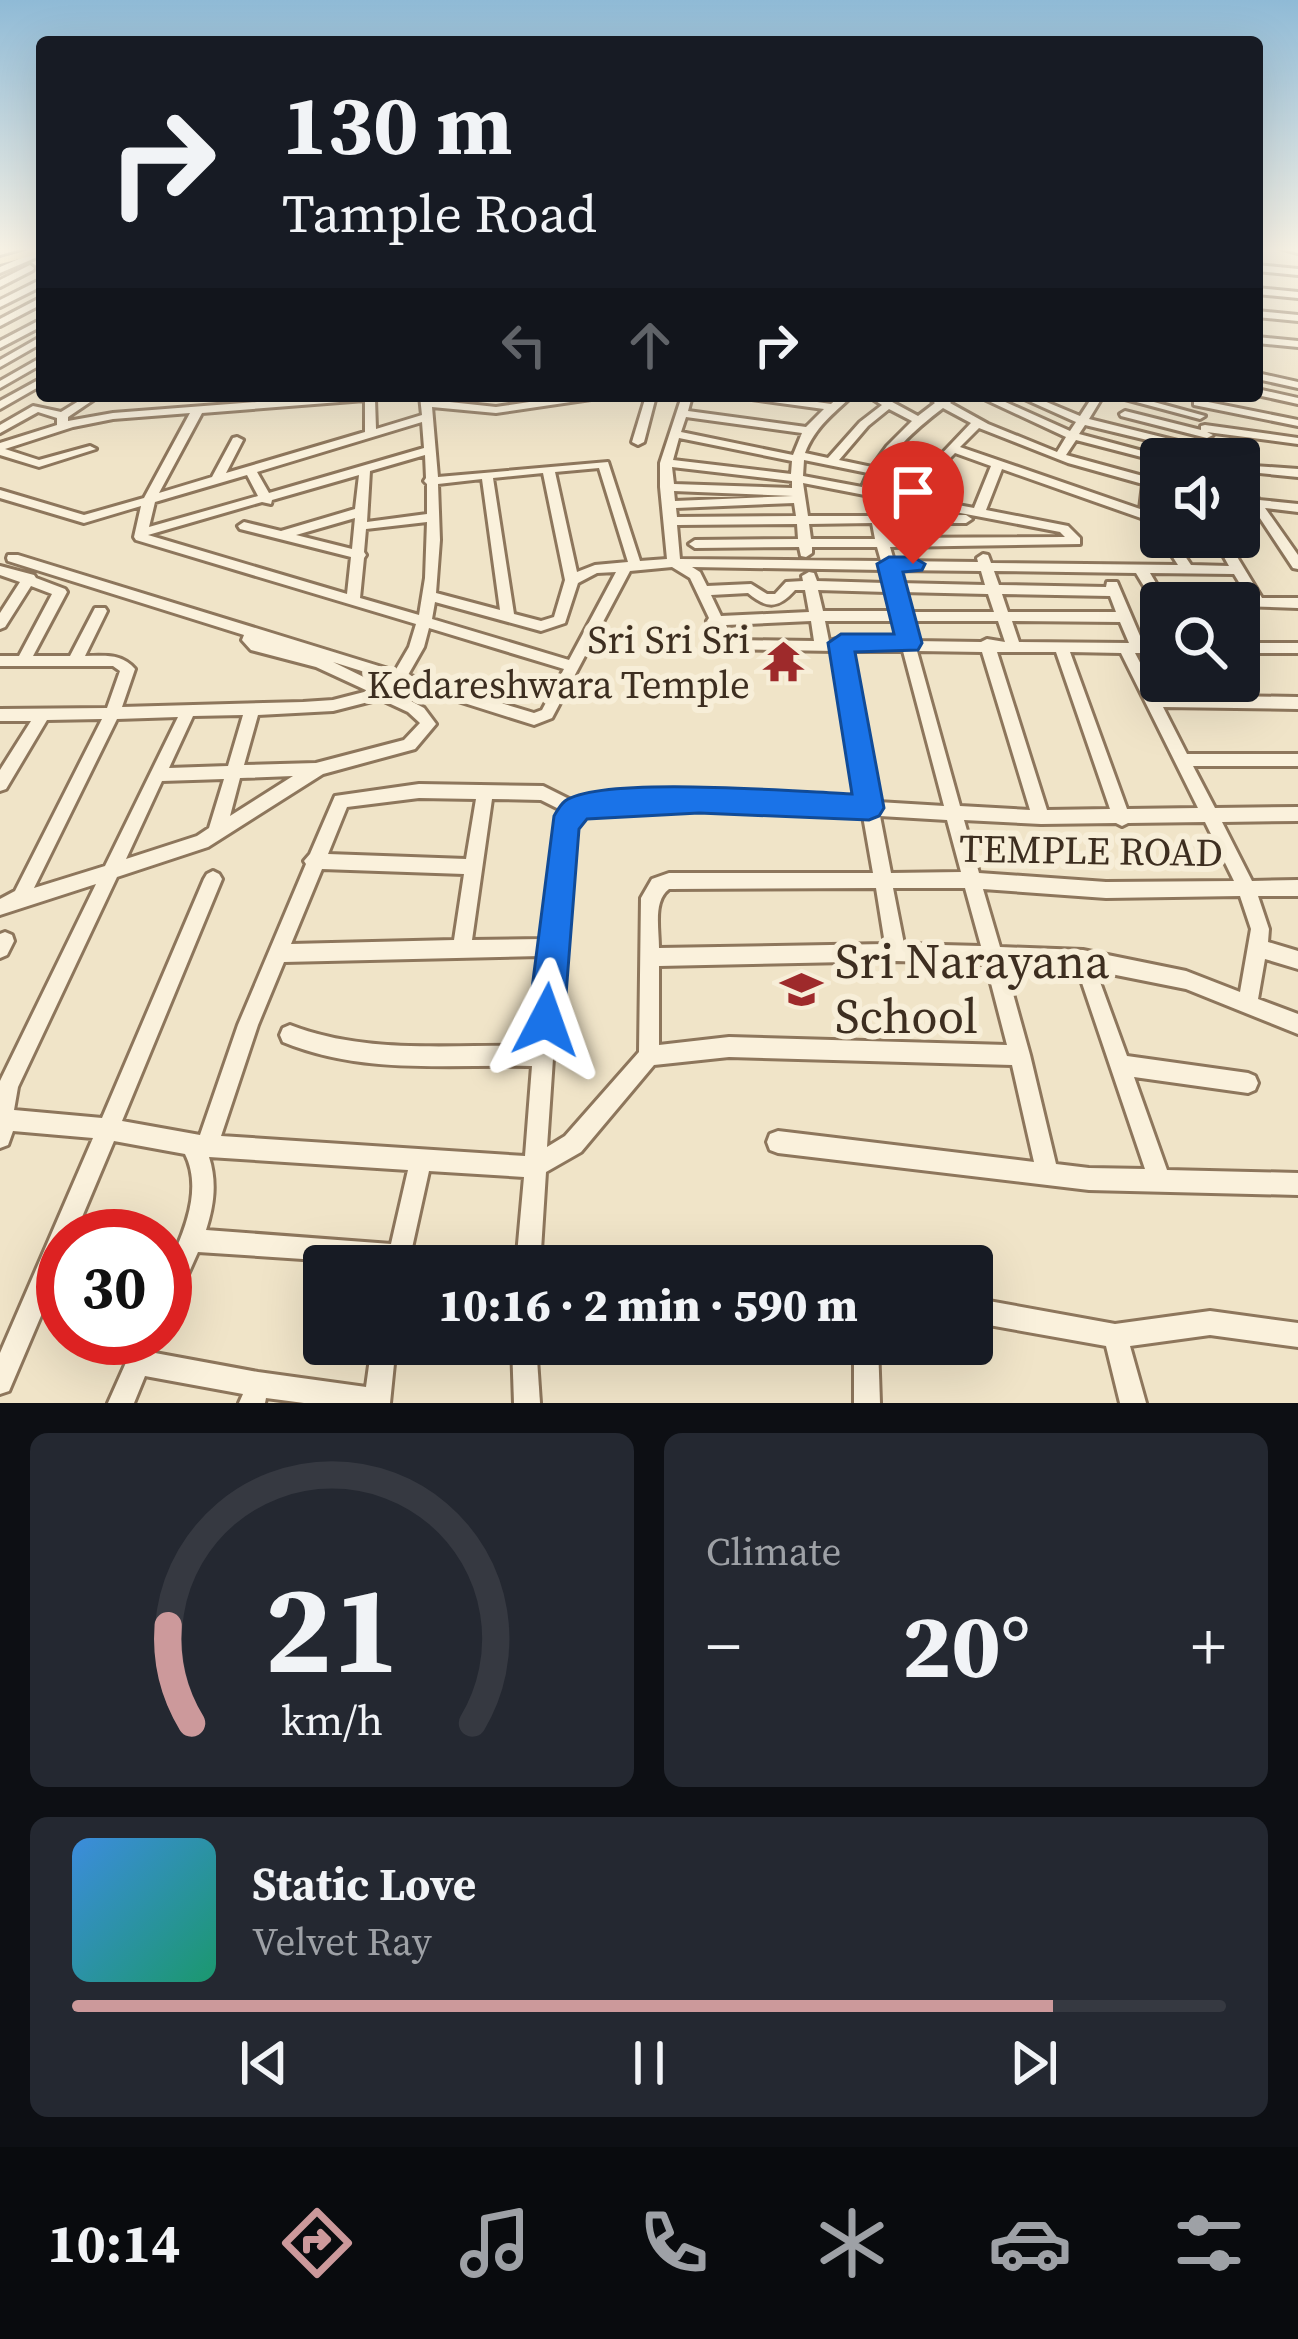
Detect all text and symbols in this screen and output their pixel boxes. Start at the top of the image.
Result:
text: 130 m [282,67,513,182]
icon: right [84,84,240,240]
text: Tample Road [282,176,597,250]
icon: left [491,312,557,378]
icon: ahead [617,312,683,378]
icon: right [743,312,809,378]
map controls [1140,438,1260,702]
button: sound [1140,438,1260,558]
pin [862,441,964,564]
icon: arrive [880,459,946,525]
button: search [1140,582,1260,702]
place label: Sri Sri Sri Kedareshwara Temple [367,613,750,711]
temple icon: Sri Sri Sri Kedareshwara Temple [761,638,807,684]
street label: TEMPLE ROAD [959,822,1223,879]
place label: Sri Narayana School [835,928,1110,1049]
position arrow [483,957,609,1083]
school or university icon: Sri Narayana School [778,966,824,1012]
speed limit sign: 30 [36,1209,192,1365]
text: 10:16 · 2 min · 590 m [438,1274,858,1336]
text: Climate [706,1525,841,1578]
text: 21 [264,1543,400,1714]
text: 20° [902,1584,1030,1707]
text: − [706,1601,741,1691]
text: + [1191,1601,1226,1691]
text: km/h [281,1691,383,1749]
text: Static Love [252,1853,476,1915]
text: Velvet Ray [252,1915,432,1968]
icon: previous [231,2030,297,2096]
icon: pause [616,2030,682,2096]
icon: next [1001,2030,1067,2096]
icon: directions [275,2201,359,2285]
icon: music [453,2201,537,2285]
icon: phone [632,2201,716,2285]
icon: climate [810,2201,894,2285]
icon: car [988,2201,1072,2285]
icon: filters [1167,2201,1251,2285]
text: 10:14 [47,2206,180,2280]

